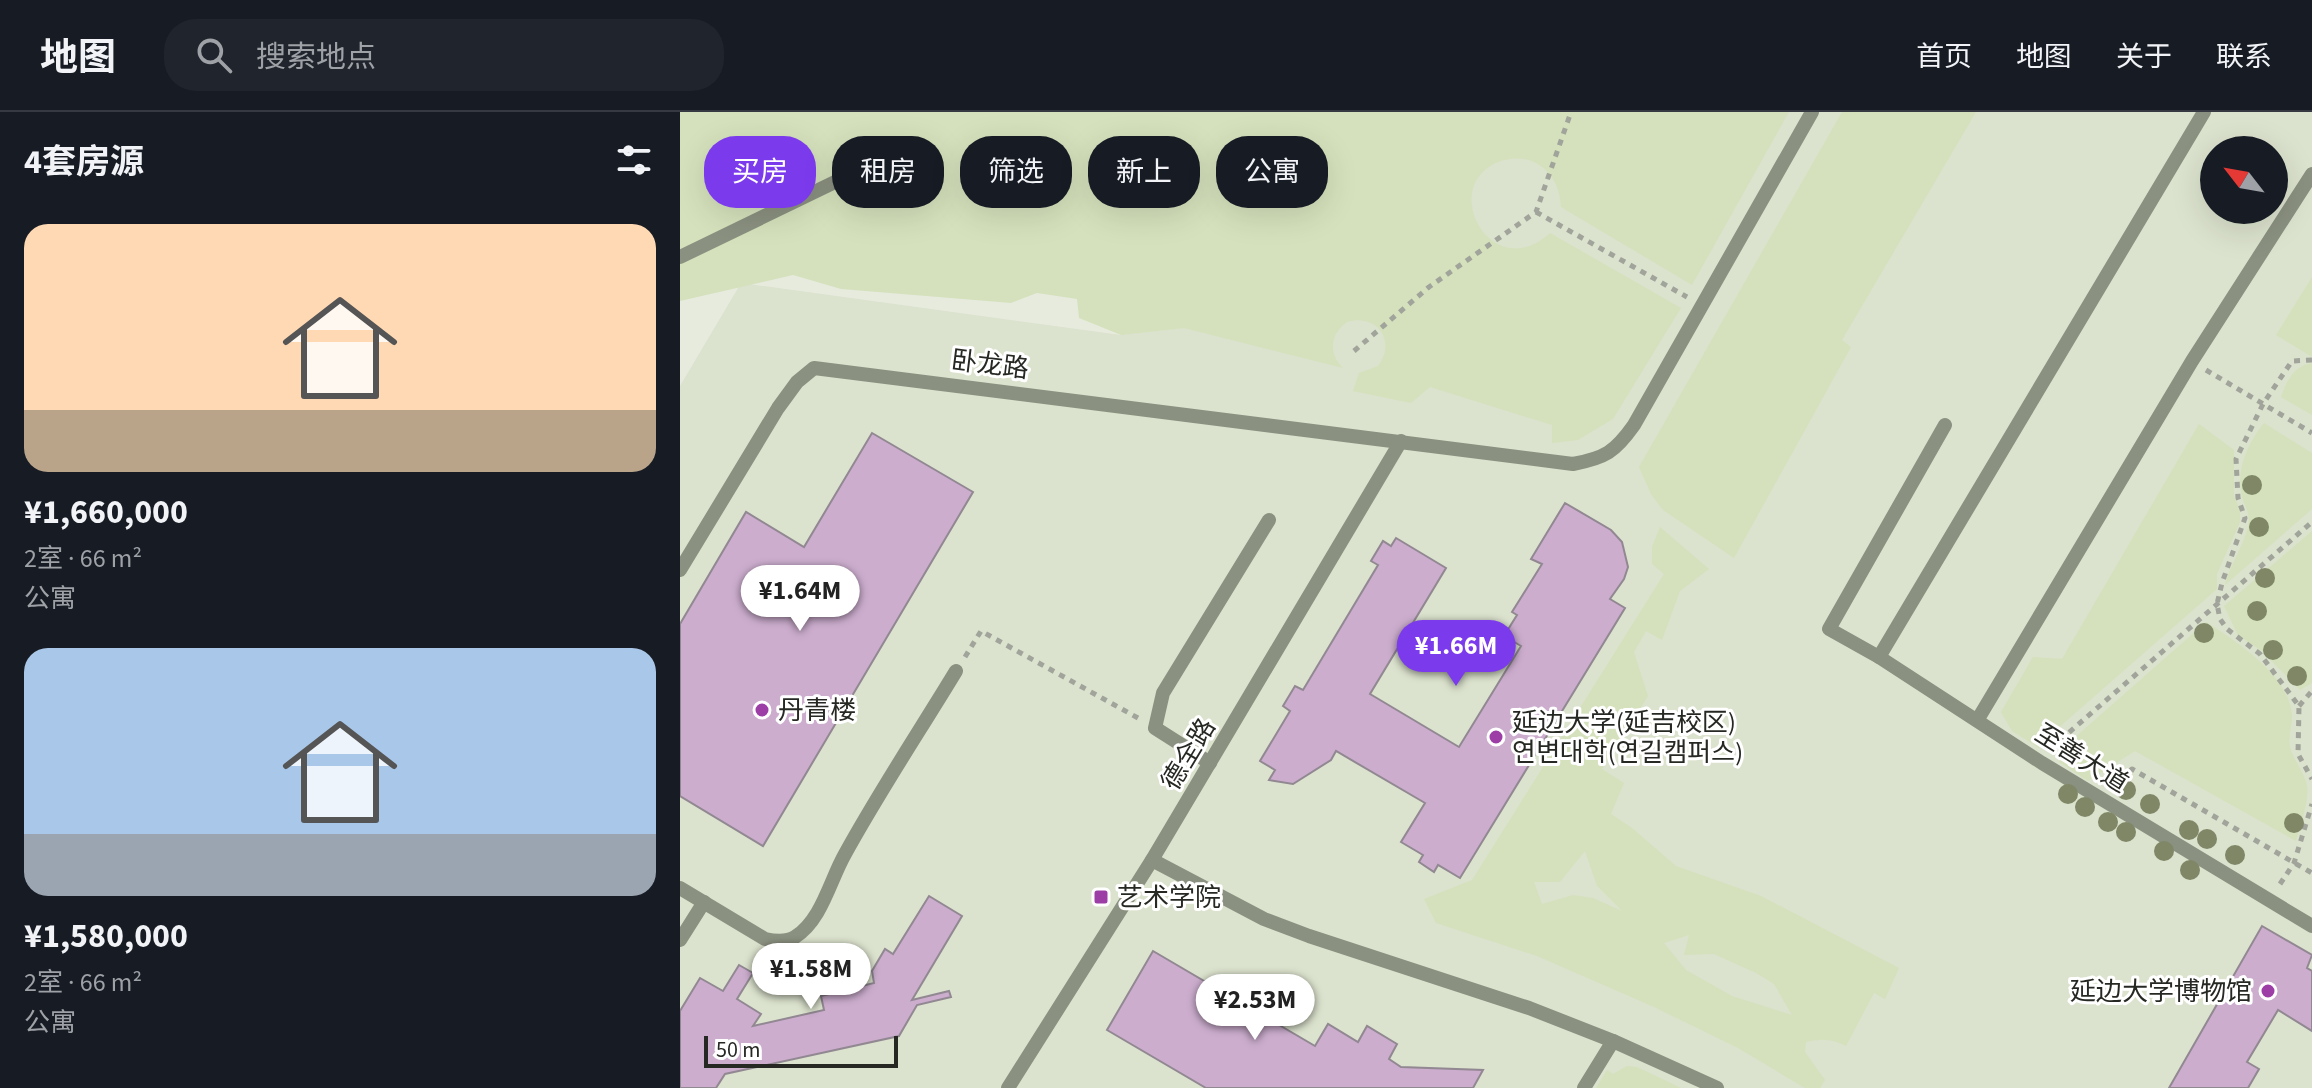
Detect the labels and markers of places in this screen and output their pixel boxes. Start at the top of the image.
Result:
pin: ¥1.64M [735,565,865,633]
pin: ¥1.66M [1391,620,1521,688]
place label: 丹青楼 [778,692,856,729]
marker: 丹青楼 [753,701,771,719]
place label: 延边大学(延吉校区) 연변대학(연길캠퍼스) [1512,704,1743,771]
marker: 延边大学(延吉校区) 연변대학(연길캠퍼스) [1487,728,1505,746]
place label: 艺术学院 [1117,879,1221,916]
marker: 艺术学院 [1092,888,1110,906]
pin: ¥1.58M [746,943,876,1011]
place label: 延边大学博物馆 [2070,973,2252,1010]
pin: ¥2.53M [1190,974,1320,1042]
marker: 延边大学博物馆 [2259,982,2277,1000]

